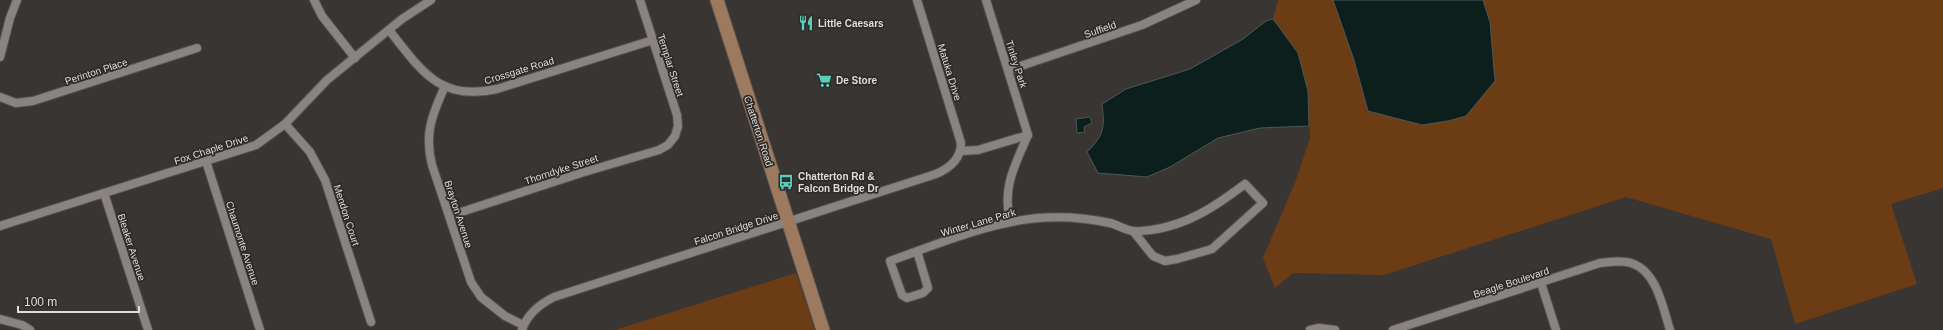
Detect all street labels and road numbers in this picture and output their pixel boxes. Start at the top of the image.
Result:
street label: Suffield [1083,19,1118,40]
street label: Templar Street [655,33,686,98]
street label: Tinley Park [1004,39,1030,90]
street label: Matuka Drive [936,42,964,102]
street label: Crossgate Road [483,55,555,86]
street label: Perinton Place [64,56,129,87]
street label: Chatterton Road [742,95,775,168]
street label: Fox Chaple Drive [173,132,250,167]
street label: Thorndyke Street [523,152,600,187]
street label: Brayton Avenue [442,179,475,250]
street label: Mendon Court [332,183,362,247]
street label: Chaumonte Avenue [224,200,261,287]
street label: Winter Lane Park [939,206,1018,238]
street label: Falcon Bridge Drive [693,210,780,247]
street label: Bleaker Avenue [115,212,148,282]
street label: Beagle Boulevard [1472,265,1550,300]

